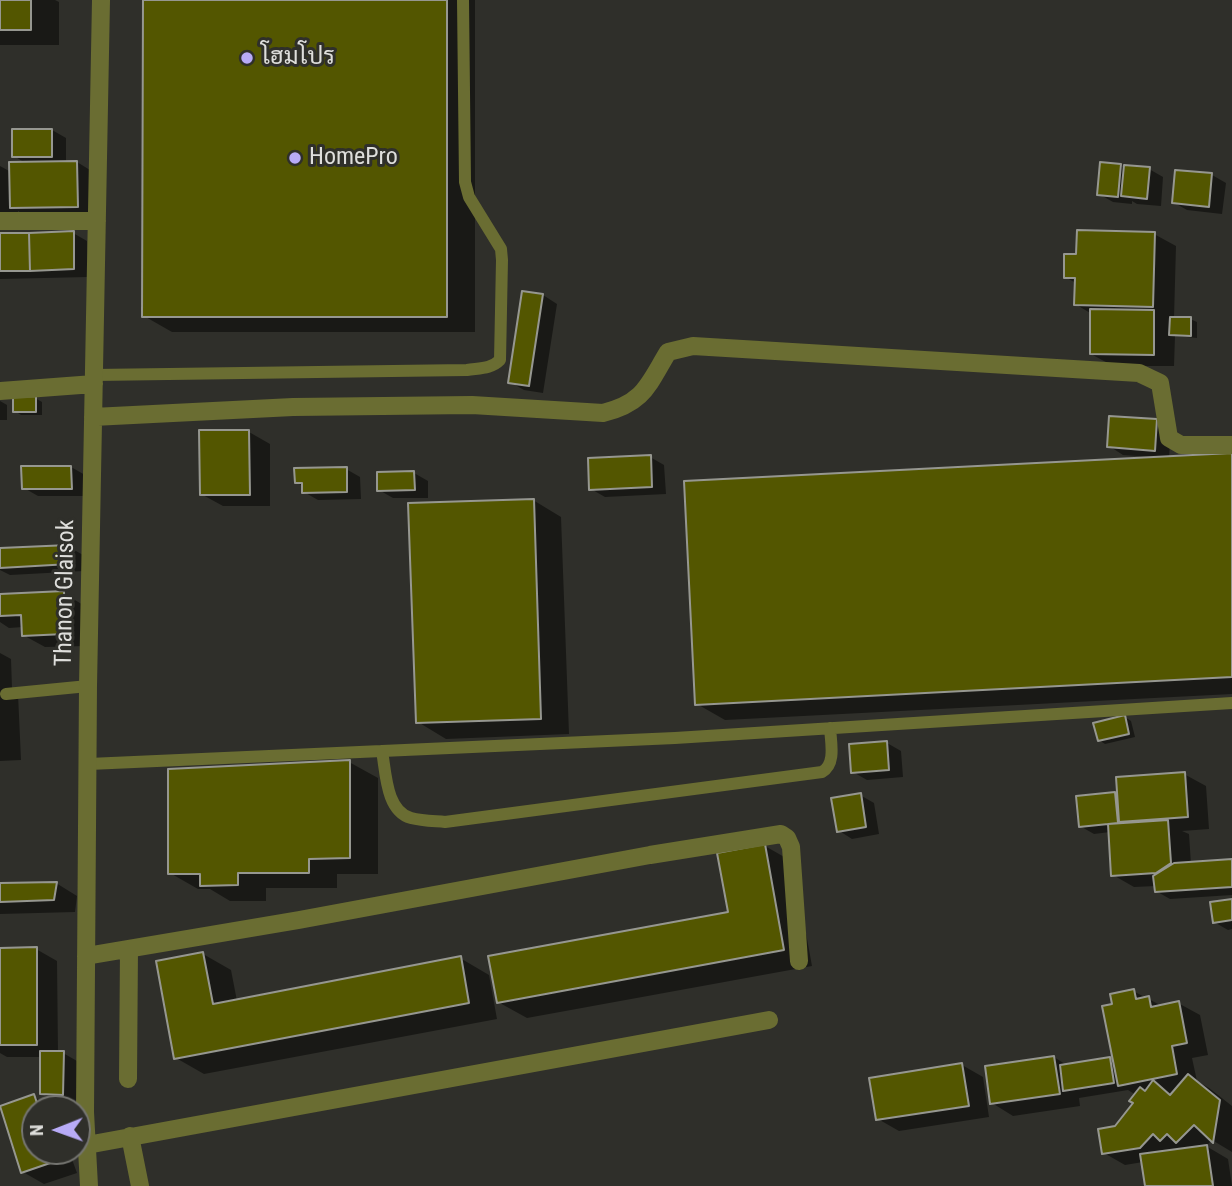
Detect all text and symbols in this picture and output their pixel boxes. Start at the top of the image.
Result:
place label: โฮมโปร [261,44,335,72]
marker: โฮมโปร [239,50,255,66]
place label: HomePro [309,144,398,172]
marker: HomePro [287,150,303,166]
street label: Thanon Glaisok [50,519,82,667]
north arrow [21,1095,91,1165]
text: N [25,1124,48,1136]

